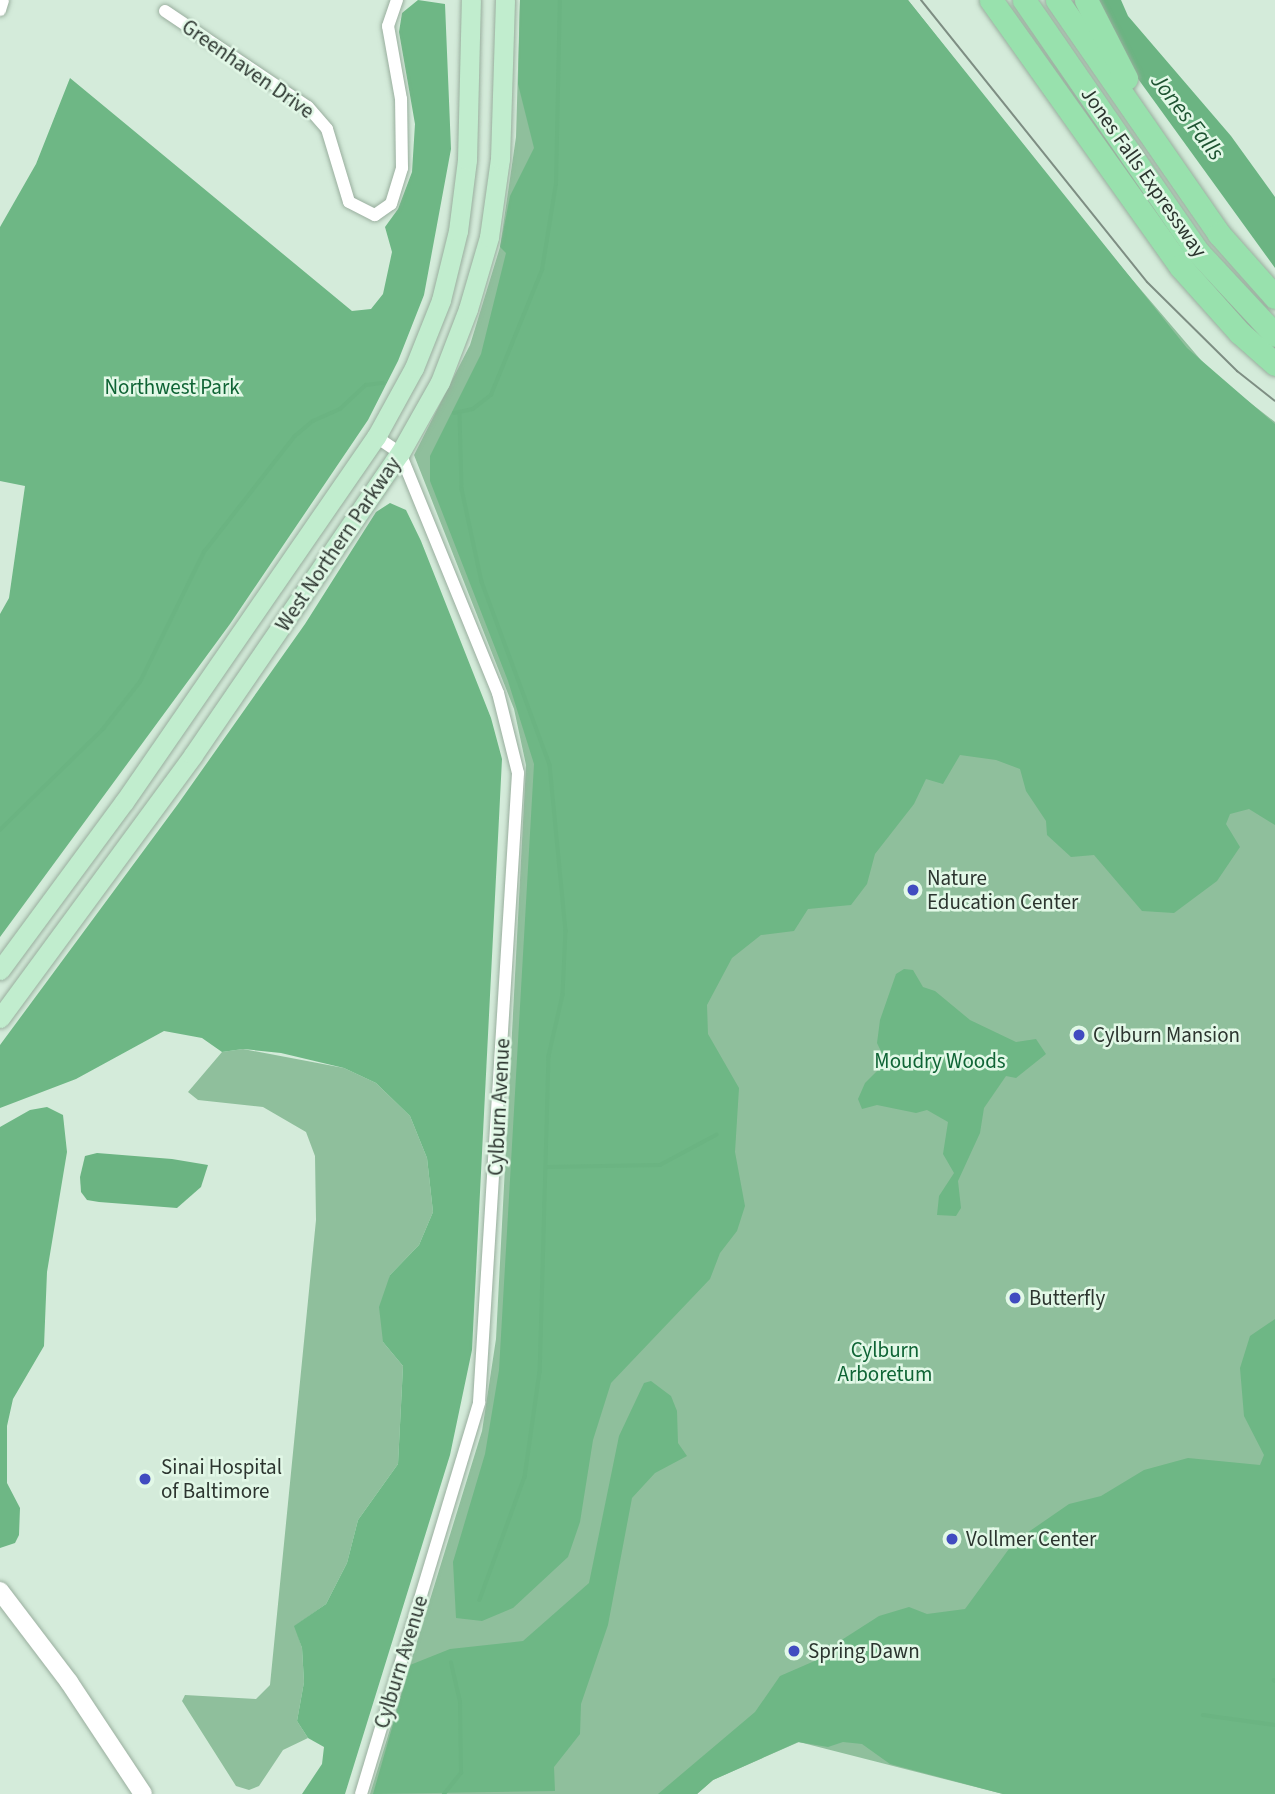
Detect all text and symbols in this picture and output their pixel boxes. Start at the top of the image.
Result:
street label: Greenhaven Drive [177,14,319,124]
water label: Jones Falls [1144,68,1230,166]
street label: Jones Falls Expressway [1076,82,1212,262]
park label: Northwest Park [104,374,240,400]
street label: West Northern Parkway [270,452,406,636]
place label: Nature Education Center [927,865,1078,915]
marker: Nature Education Center [905,882,921,898]
place label: Cylburn Mansion [1093,1022,1240,1048]
marker: Cylburn Mansion [1071,1027,1087,1043]
street label: Cylburn Avenue [483,1038,515,1176]
park label: Moudry Woods [874,1048,1006,1074]
place label: Butterfly [1029,1285,1105,1311]
marker: Butterfly [1007,1290,1023,1306]
park label: Cylburn Arboretum [838,1337,932,1387]
place label: Sinai Hospital of Baltimore [161,1454,282,1504]
marker: Sinai Hospital of Baltimore [135,1469,155,1489]
place label: Vollmer Center [966,1526,1096,1552]
marker: Vollmer Center [944,1531,960,1547]
street label: Cylburn Avenue [369,1593,433,1731]
place label: Spring Dawn [808,1638,920,1664]
marker: Spring Dawn [786,1643,802,1659]

